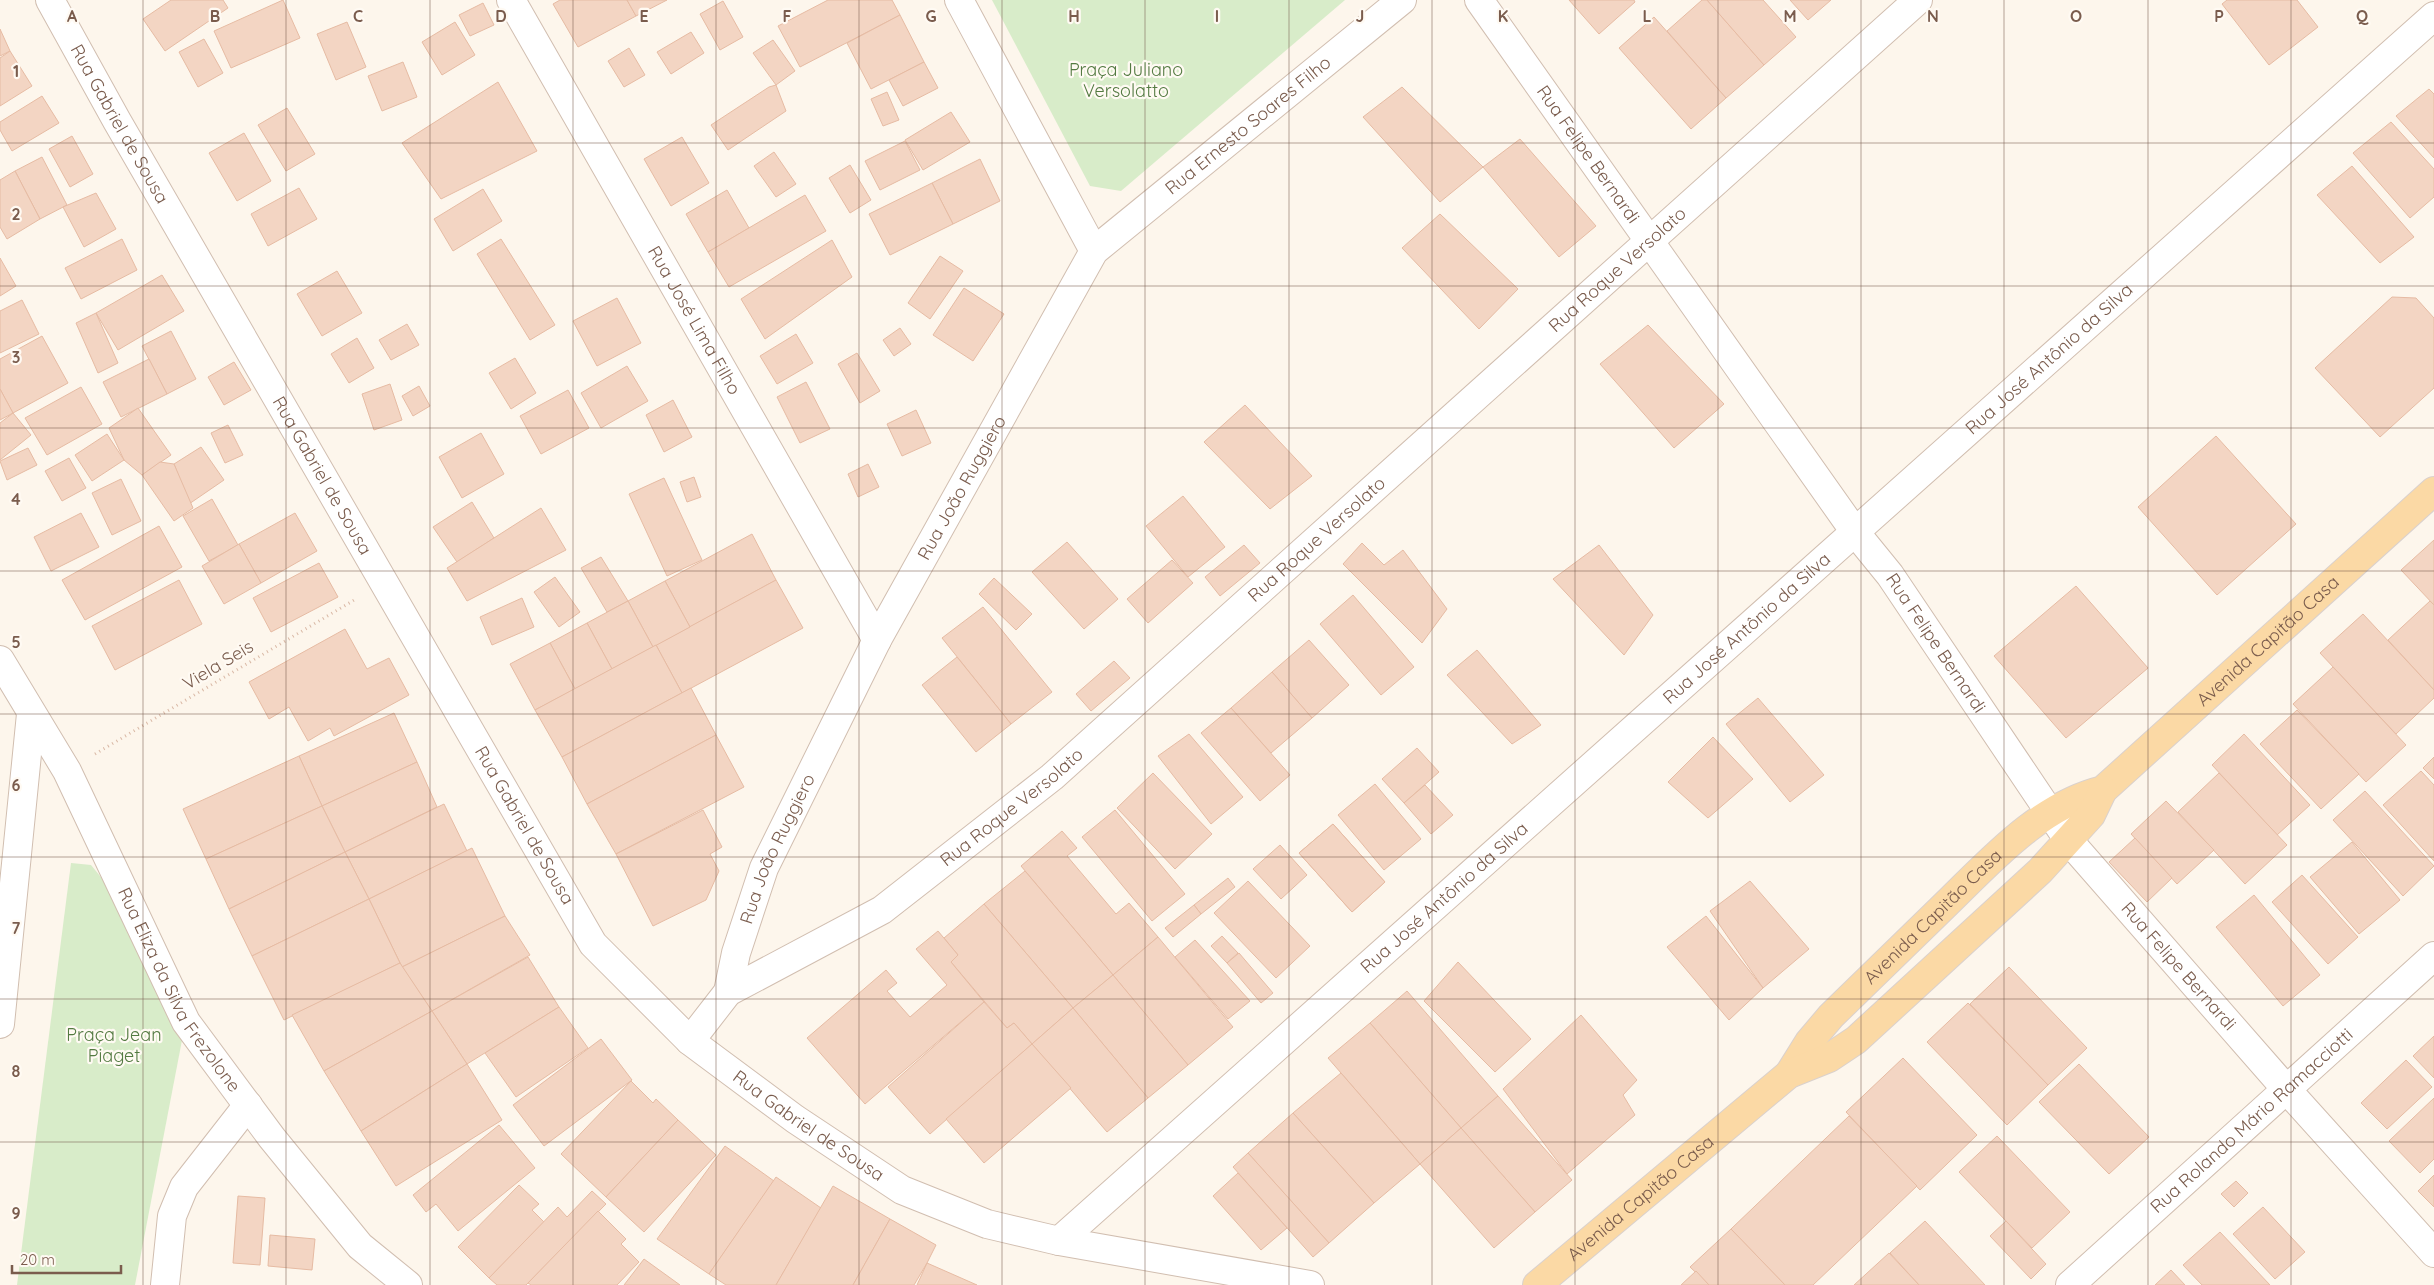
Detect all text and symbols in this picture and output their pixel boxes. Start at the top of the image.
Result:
text: A [67,6,78,26]
text: B [210,6,220,26]
text: C [353,6,363,26]
text: D [495,6,507,26]
text: E [639,6,649,26]
text: F [783,6,792,26]
text: G [925,6,937,26]
text: H [1068,6,1080,26]
text: I [1215,6,1219,26]
text: J [1356,6,1364,26]
text: K [1498,6,1508,26]
text: L [1643,6,1652,26]
text: M [1783,6,1797,26]
text: N [1927,6,1939,26]
text: O [2070,6,2082,26]
text: P [2214,6,2224,26]
text: Q [2356,6,2369,26]
street label: Rua Gabriel de Sousa [66,40,174,207]
street label: Rua Ernesto Soares Filho [1160,51,1335,199]
park label: Praça Juliano Versolatto [1069,58,1183,102]
text: 1 [13,61,19,81]
street label: Rua Felipe Bernardi [1532,81,1645,227]
street label: Rua Roque Versolato [1544,202,1691,337]
text: 2 [11,204,21,224]
street label: Rua José Lima Filho [643,242,746,399]
street label: Rua José Antônio da Silva [1960,278,2137,439]
text: 3 [12,347,20,367]
street label: Rua Gabriel de Sousa [268,392,377,559]
street label: Rua João Ruggiero [912,411,1011,564]
street label: Rua Roque Versolato [1243,471,1390,607]
text: 4 [11,489,21,509]
street label: Rua José Antônio da Silva [1658,547,1835,709]
street label: Rua Felipe Bernardi [1881,569,1991,717]
street label: Avenida Capitão Casa [2191,570,2344,711]
text: 5 [11,632,21,652]
street label: Viela Seis [178,634,257,695]
street label: Rua Gabriel de Sousa [470,742,580,909]
street label: Rua Roque Versolato [935,743,1088,871]
street label: Rua João Ruggiero [734,770,820,927]
text: 6 [12,775,21,795]
street label: Rua José Antônio da Silva [1355,817,1532,978]
street label: Avenida Capitão Casa [1859,844,2006,989]
street label: Rua Eliza da Silva Frezolone [113,884,246,1096]
street label: Rua Felipe Bernardi [2117,897,2242,1035]
text: 7 [12,918,21,938]
park label: Praça Jean Piaget [66,1023,162,1067]
street label: Rua Rolando Mário Ramacciotti [2145,1023,2358,1218]
text: 8 [12,1061,21,1081]
street label: Rua Gabriel de Sousa [728,1065,889,1186]
street label: Avenida Capitão Casa [1562,1130,1718,1266]
text: 9 [11,1203,21,1223]
scale bar [12,1242,121,1274]
text: 20 m [20,1250,55,1269]

